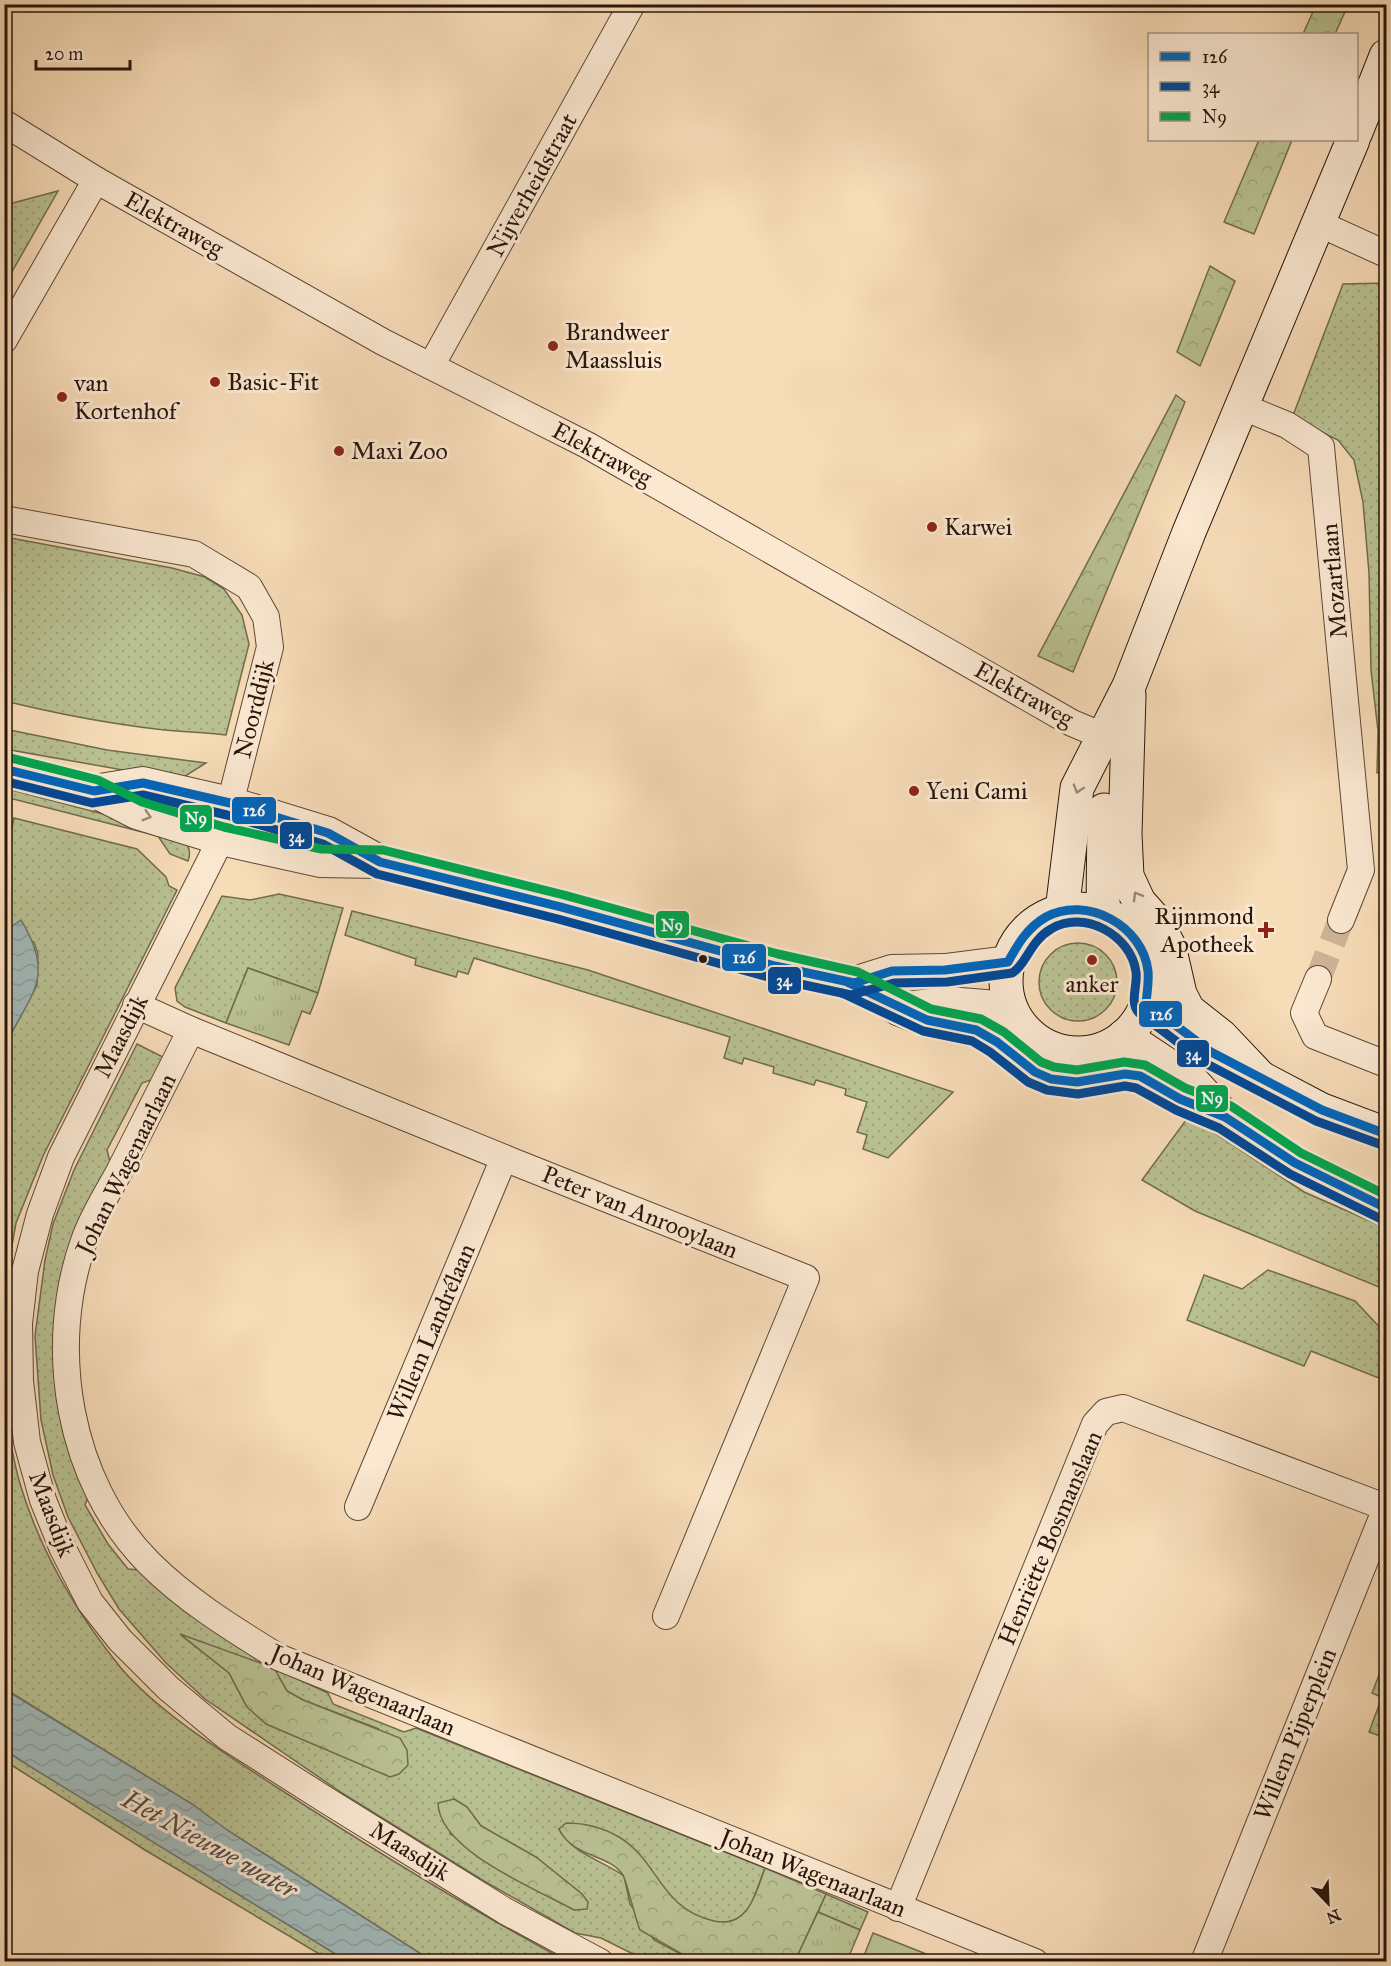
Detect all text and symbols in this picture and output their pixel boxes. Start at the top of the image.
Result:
scale bar [36,33,130,71]
legend [1148,33,1358,141]
text: 20 m [45,43,83,65]
text: 126 [1202,46,1228,68]
text: 34 [1202,76,1220,98]
text: N9 [1202,106,1227,128]
street label: Nijverheidstraat [480,108,584,262]
street label: Elektraweg [119,185,230,264]
place label: Brandweer Maassluis [565,317,669,375]
marker: Brandweer Maassluis [546,339,560,353]
place label: Basic-Fit [227,367,319,397]
place label: van Kortenhof [73,368,181,426]
marker: Basic-Fit [208,375,222,389]
marker: van Kortenhof [55,390,69,404]
street label: Elektraweg [547,415,658,493]
place label: Maxi Zoo [351,436,448,466]
marker: Maxi Zoo [332,444,346,458]
place label: Karwei [944,512,1013,542]
marker: Karwei [925,520,939,534]
street label: Mozartlaan [1314,522,1354,640]
street label: Elektraweg [969,655,1080,734]
street label: Noorddijk [227,656,281,762]
place label: Yeni Cami [926,776,1028,806]
one-way arrow [1073,783,1085,794]
marker: Yeni Cami [907,784,921,798]
line badge: 126 [231,796,277,825]
text: 126 [243,801,266,820]
line badge: N9 [179,804,213,833]
one-way arrow [141,809,152,821]
text: N9 [185,809,207,829]
line badge: 34 [279,821,313,850]
text: 34 [288,827,305,847]
one-way arrow [1133,892,1144,902]
place label: Rijnmond Apotheek [1154,901,1255,959]
line badge: N9 [655,910,690,939]
text: N9 [661,916,683,936]
marker: Rijnmond Apotheek [1259,923,1273,937]
line badge: 126 [721,943,767,972]
text: 126 [733,948,756,967]
unlabelled marker [697,953,709,965]
marker: anker [1085,953,1099,967]
line badge: 34 [767,966,802,995]
place label: anker [1065,969,1119,999]
text: 34 [776,971,793,991]
street label: Maasdijk [87,989,155,1083]
line badge: 126 [1138,1000,1183,1028]
text: 126 [1150,1005,1173,1024]
line badge: 34 [1176,1039,1210,1068]
text: 34 [1185,1045,1202,1065]
street label: Johan Wagenaarlaan [68,1069,183,1262]
line badge: N9 [1195,1084,1229,1113]
text: N9 [1201,1089,1223,1109]
street label: Peter van Anrooylaan [538,1159,742,1265]
street label: Willem Landrélaan [380,1239,482,1425]
street label: Henriëtte Bosmanslaan [991,1426,1109,1650]
street label: Maasdijk [22,1467,82,1562]
street label: Johan Wagenaarlaan [263,1636,460,1742]
street label: Willem Pijperplein [1247,1644,1343,1824]
water label: Het Nieuwe water [116,1782,304,1906]
street label: Maasdijk [364,1815,457,1888]
street label: Johan Wagenaarlaan [713,1821,910,1924]
north arrow [1298,1873,1358,1933]
text: N [1323,1905,1344,1928]

